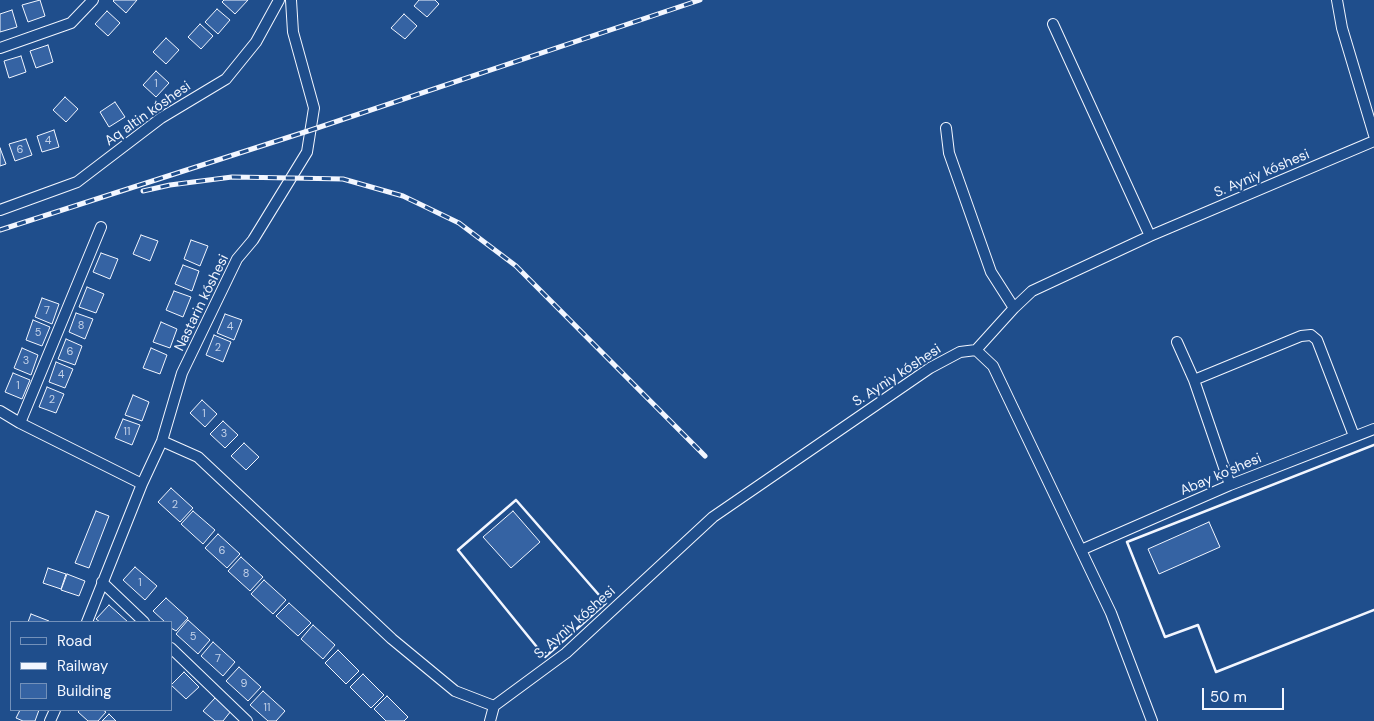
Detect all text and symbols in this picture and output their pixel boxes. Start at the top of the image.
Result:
house number: 1 [154,77,158,91]
street label: Aq altin kóshesi [102,78,194,150]
house number: 4 [45,134,51,148]
house number: 6 [17,143,23,157]
street label: S. Ayniy kóshesi [1212,146,1312,202]
street label: Nastarin kóshesi [171,252,233,354]
house number: 7 [44,304,50,318]
house number: 8 [78,319,84,333]
house number: 4 [227,320,233,334]
house number: 5 [35,326,41,340]
house number: 2 [215,341,221,355]
street label: S. Ayniy kóshesi [850,341,944,411]
house number: 6 [67,345,73,359]
house number: 3 [23,354,29,368]
house number: 4 [58,368,64,382]
house number: 1 [16,379,20,393]
house number: 2 [49,393,55,407]
house number: 1 [202,407,206,421]
house number: 11 [124,425,130,439]
house number: 3 [221,427,227,441]
street label: Abay ko'shesi [1178,450,1264,500]
house number: 2 [172,498,178,512]
house number: 6 [219,544,225,558]
house number: 8 [243,567,249,581]
house number: 1 [138,576,142,590]
street label: S. Ayniy kóshesi [531,583,619,663]
legend [10,621,172,711]
house number: 5 [190,630,196,644]
text: Road [57,631,92,651]
house number: 7 [215,652,221,666]
text: Railway [57,656,108,676]
house number: 9 [241,677,247,691]
scale bar [1204,678,1286,710]
text: Building [57,681,112,701]
text: 50 m [1210,687,1247,707]
house number: 11 [264,701,270,715]

